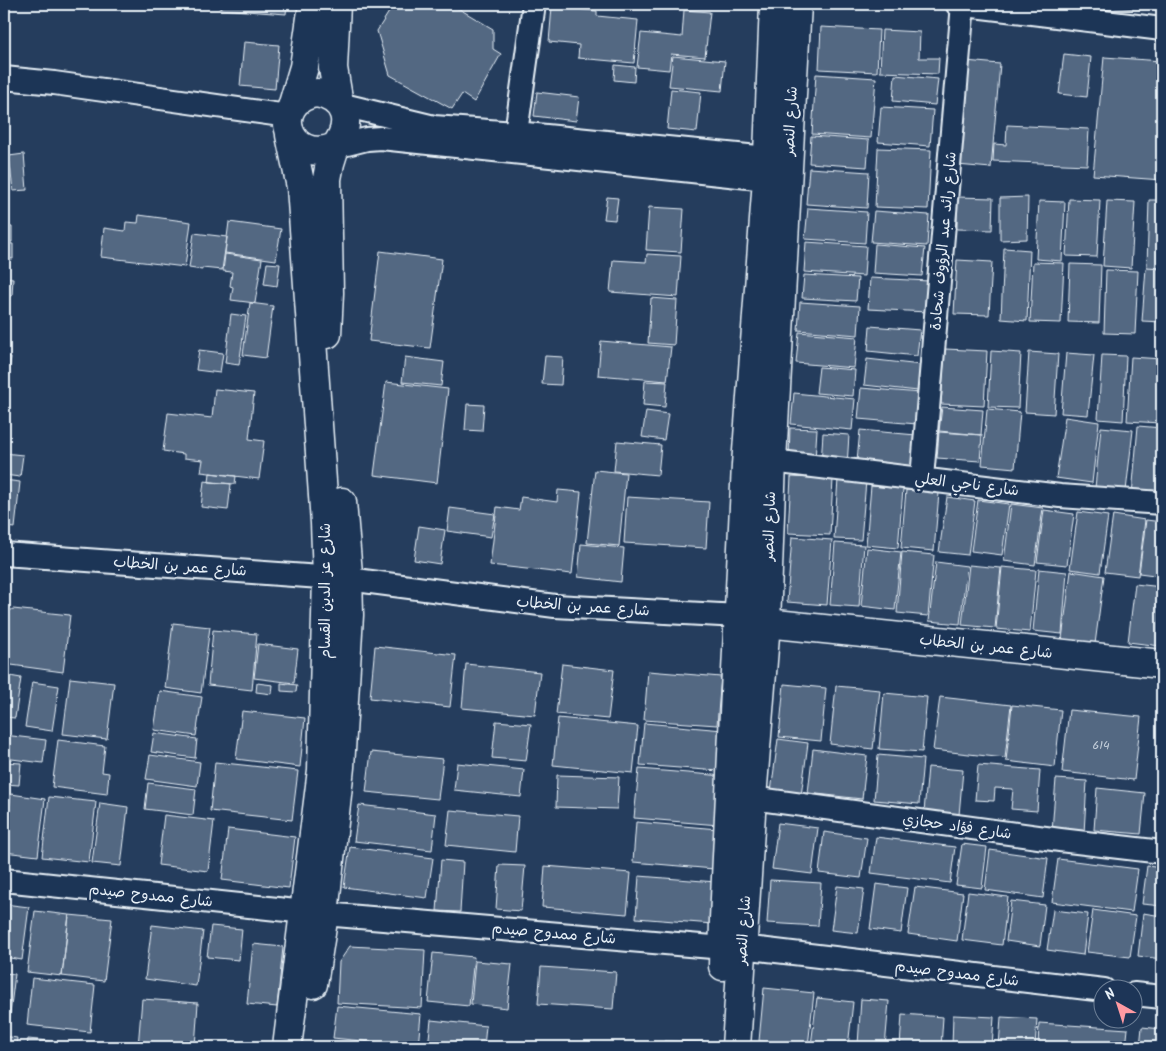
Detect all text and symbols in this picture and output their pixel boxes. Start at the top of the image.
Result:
street label: شارع النصر [777,86,805,158]
street label: شارع رائد عبد الرؤوف شحادة [924,151,964,332]
street label: شارع ناجي العلي [914,467,1020,503]
street label: شارع النصر [757,491,783,563]
street label: شارع عز الدين القسام [314,523,338,659]
street label: شارع عمر بن الخطاب [112,550,247,584]
street label: شارع عمر بن الخطاب [515,590,650,624]
street label: شارع عمر بن الخطاب [918,628,1054,666]
house number: 614 [1092,736,1110,755]
street label: شارع فؤاد حجازي [901,807,1013,847]
street label: شارع ممدوح صيدم [88,878,214,914]
street label: شارع النصر [729,894,758,968]
street label: شارع ممدوح صيدم [491,917,617,951]
street label: شارع ممدوح صيدم [894,954,1020,993]
north arrow [1094,978,1144,1028]
text: N [1100,983,1121,1006]

